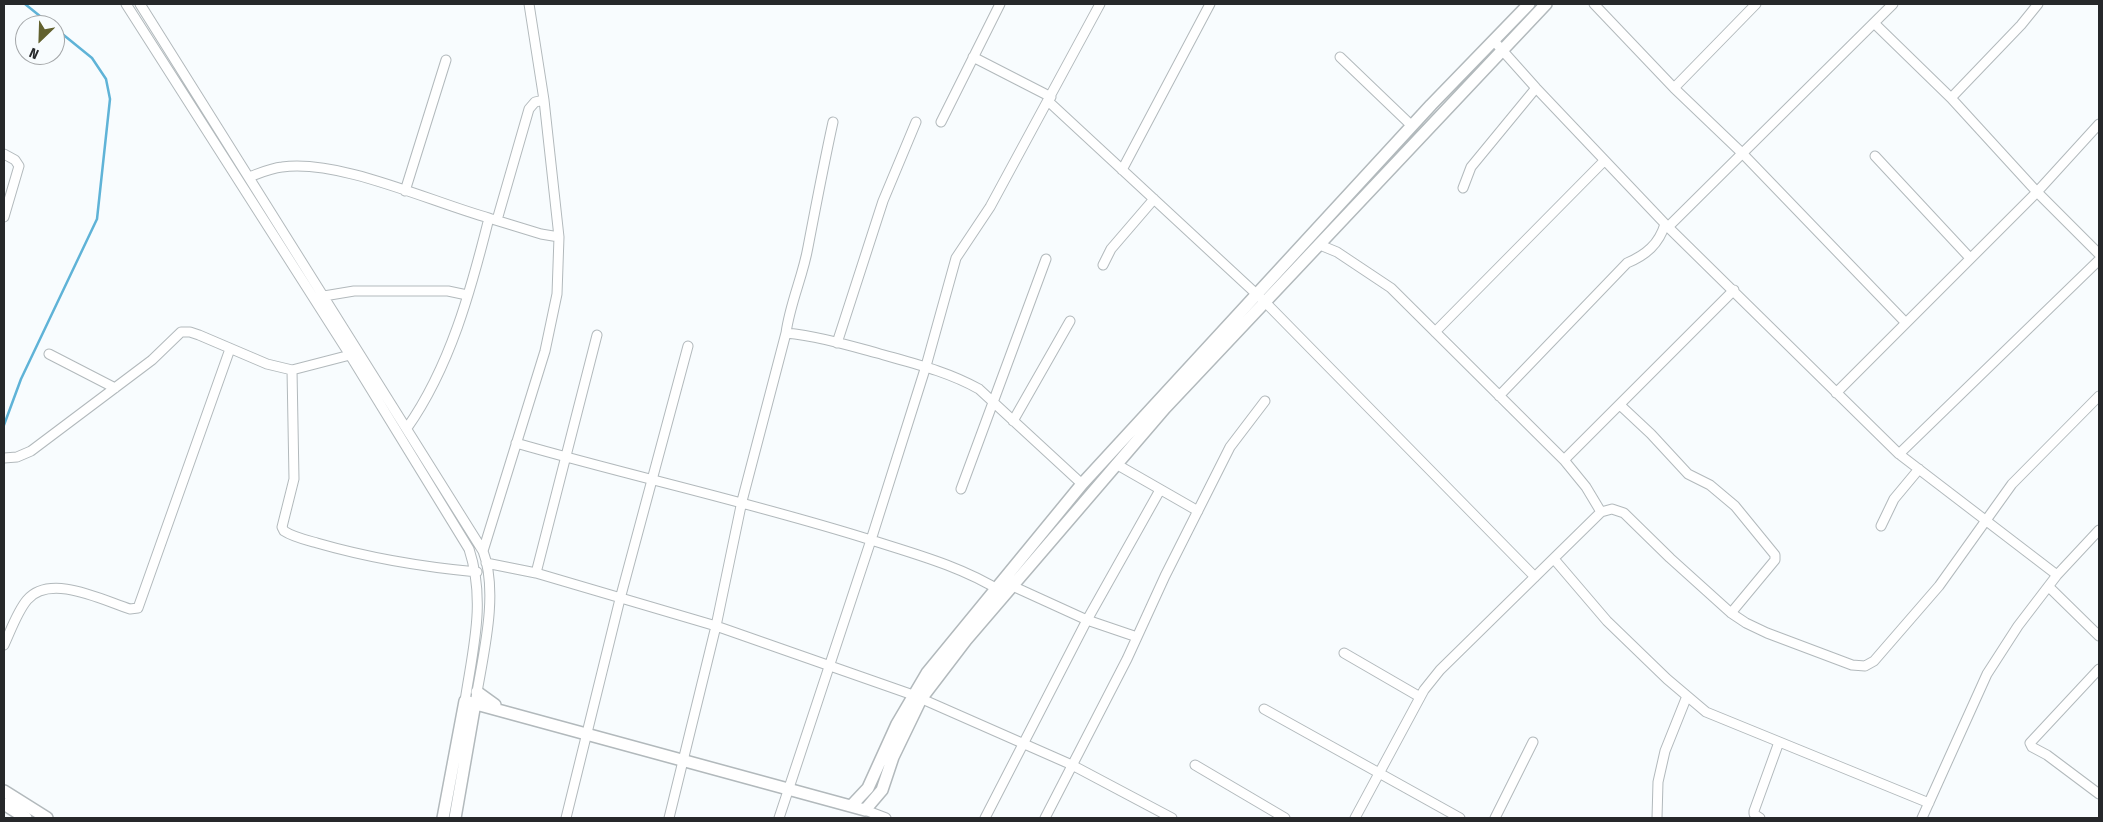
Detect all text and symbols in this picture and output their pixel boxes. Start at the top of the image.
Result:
north arrow [15,15,65,65]
text: N [27,44,41,63]

